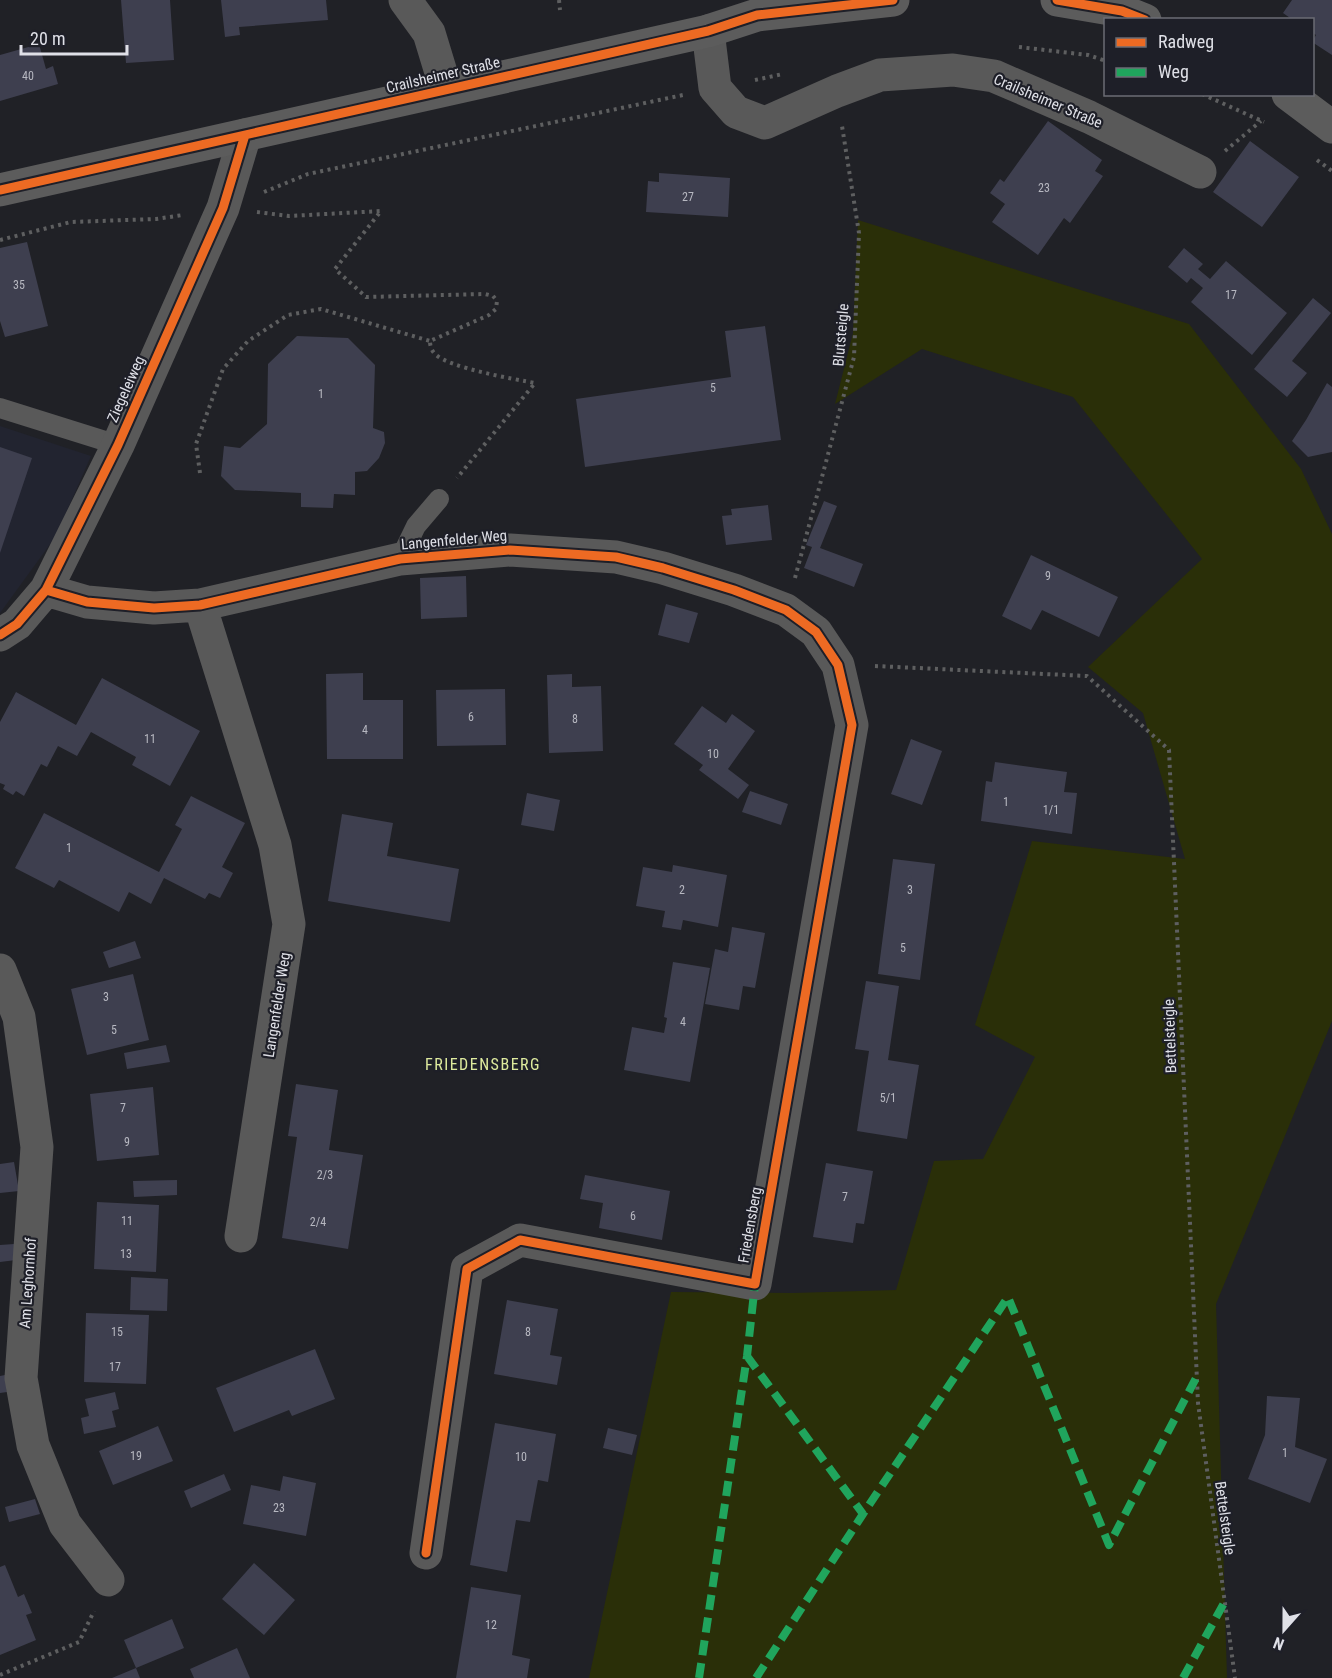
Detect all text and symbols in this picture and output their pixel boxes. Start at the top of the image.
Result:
scale bar [21,18,128,56]
legend [1104,18,1314,96]
text: 20 m [30,28,65,49]
text: Radweg [1158,31,1214,52]
street label: Crailsheimer Straße [384,53,502,97]
text: Weg [1158,61,1189,82]
house number: 40 [22,69,34,83]
street label: Crailsheimer Straße [991,70,1105,132]
house number: 23 [1038,181,1050,195]
house number: 27 [682,190,694,204]
house number: 35 [13,278,25,292]
house number: 17 [1225,288,1237,302]
street label: Blutsteigle [829,303,853,367]
street label: Ziegeleiweg [103,353,149,425]
house number: 5 [710,381,716,395]
house number: 1 [318,387,324,401]
street label: Langenfelder Weg [400,526,508,554]
house number: 9 [1045,569,1051,583]
house number: 6 [468,710,474,724]
house number: 8 [572,712,578,726]
house number: 4 [362,723,368,737]
house number: 11 [144,732,156,746]
house number: 10 [707,747,719,761]
house number: 1 [1003,795,1009,809]
house number: 1/1 [1043,803,1059,817]
house number: 1 [66,841,72,855]
house number: 2 [679,883,685,897]
house number: 3 [907,883,913,897]
house number: 5 [900,941,906,955]
street label: Langenfelder Weg [260,951,294,1059]
house number: 3 [103,990,109,1004]
street label: Bettelsteigle [1160,999,1180,1073]
house number: 4 [680,1015,686,1029]
house number: 5 [111,1023,117,1037]
district label: FRIEDENSBERG [425,1055,541,1074]
house number: 5/1 [880,1091,896,1105]
house number: 7 [120,1101,126,1115]
house number: 9 [124,1135,130,1149]
house number: 2/3 [317,1168,333,1182]
street label: Friedensberg [734,1186,766,1264]
house number: 7 [842,1190,848,1204]
house number: 6 [630,1209,636,1223]
house number: 11 [121,1214,133,1228]
house number: 2/4 [310,1215,326,1229]
street label: Am Leghornhof [16,1237,40,1329]
house number: 13 [120,1247,132,1261]
house number: 15 [111,1325,123,1339]
house number: 8 [525,1325,531,1339]
house number: 17 [109,1360,121,1374]
house number: 1 [1282,1446,1288,1460]
house number: 19 [130,1449,142,1463]
house number: 10 [515,1450,527,1464]
street label: Bettelsteigle [1211,1480,1239,1556]
house number: 23 [273,1501,285,1515]
north arrow [1254,1600,1314,1660]
house number: 12 [485,1618,497,1632]
text: N [1271,1633,1287,1654]

